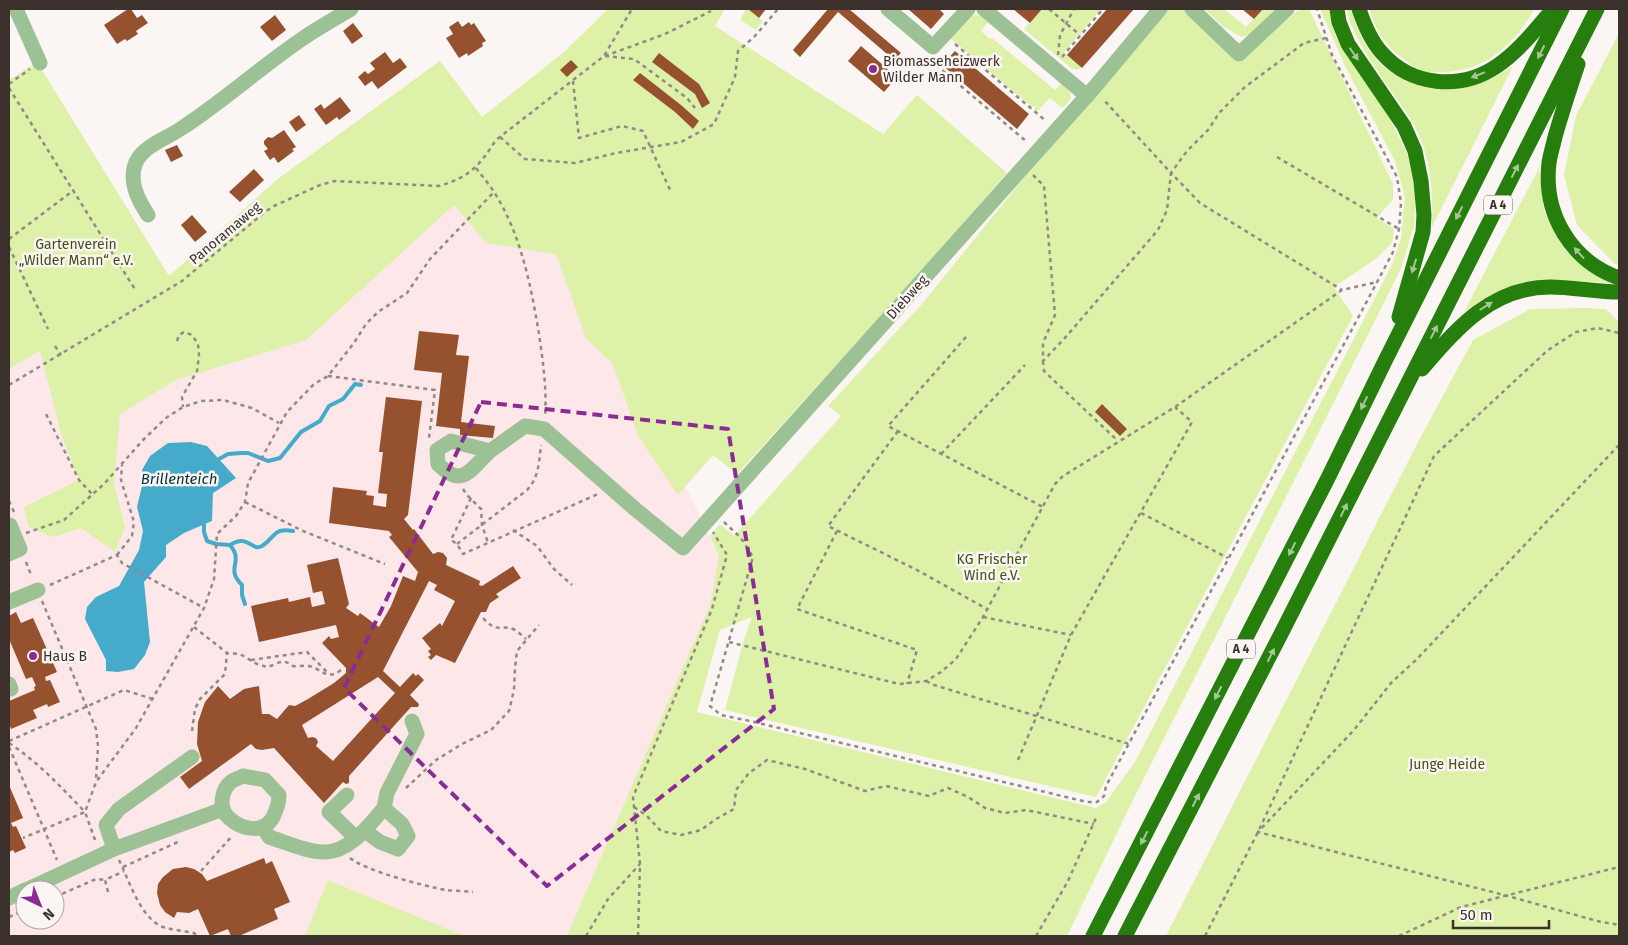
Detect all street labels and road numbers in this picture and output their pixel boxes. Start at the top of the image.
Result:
road number: A 4 [1484,196,1512,214]
street label: Panoramaweg [186,198,265,268]
street label: Diebweg [883,271,932,323]
road number: A 4 [1227,640,1255,659]

